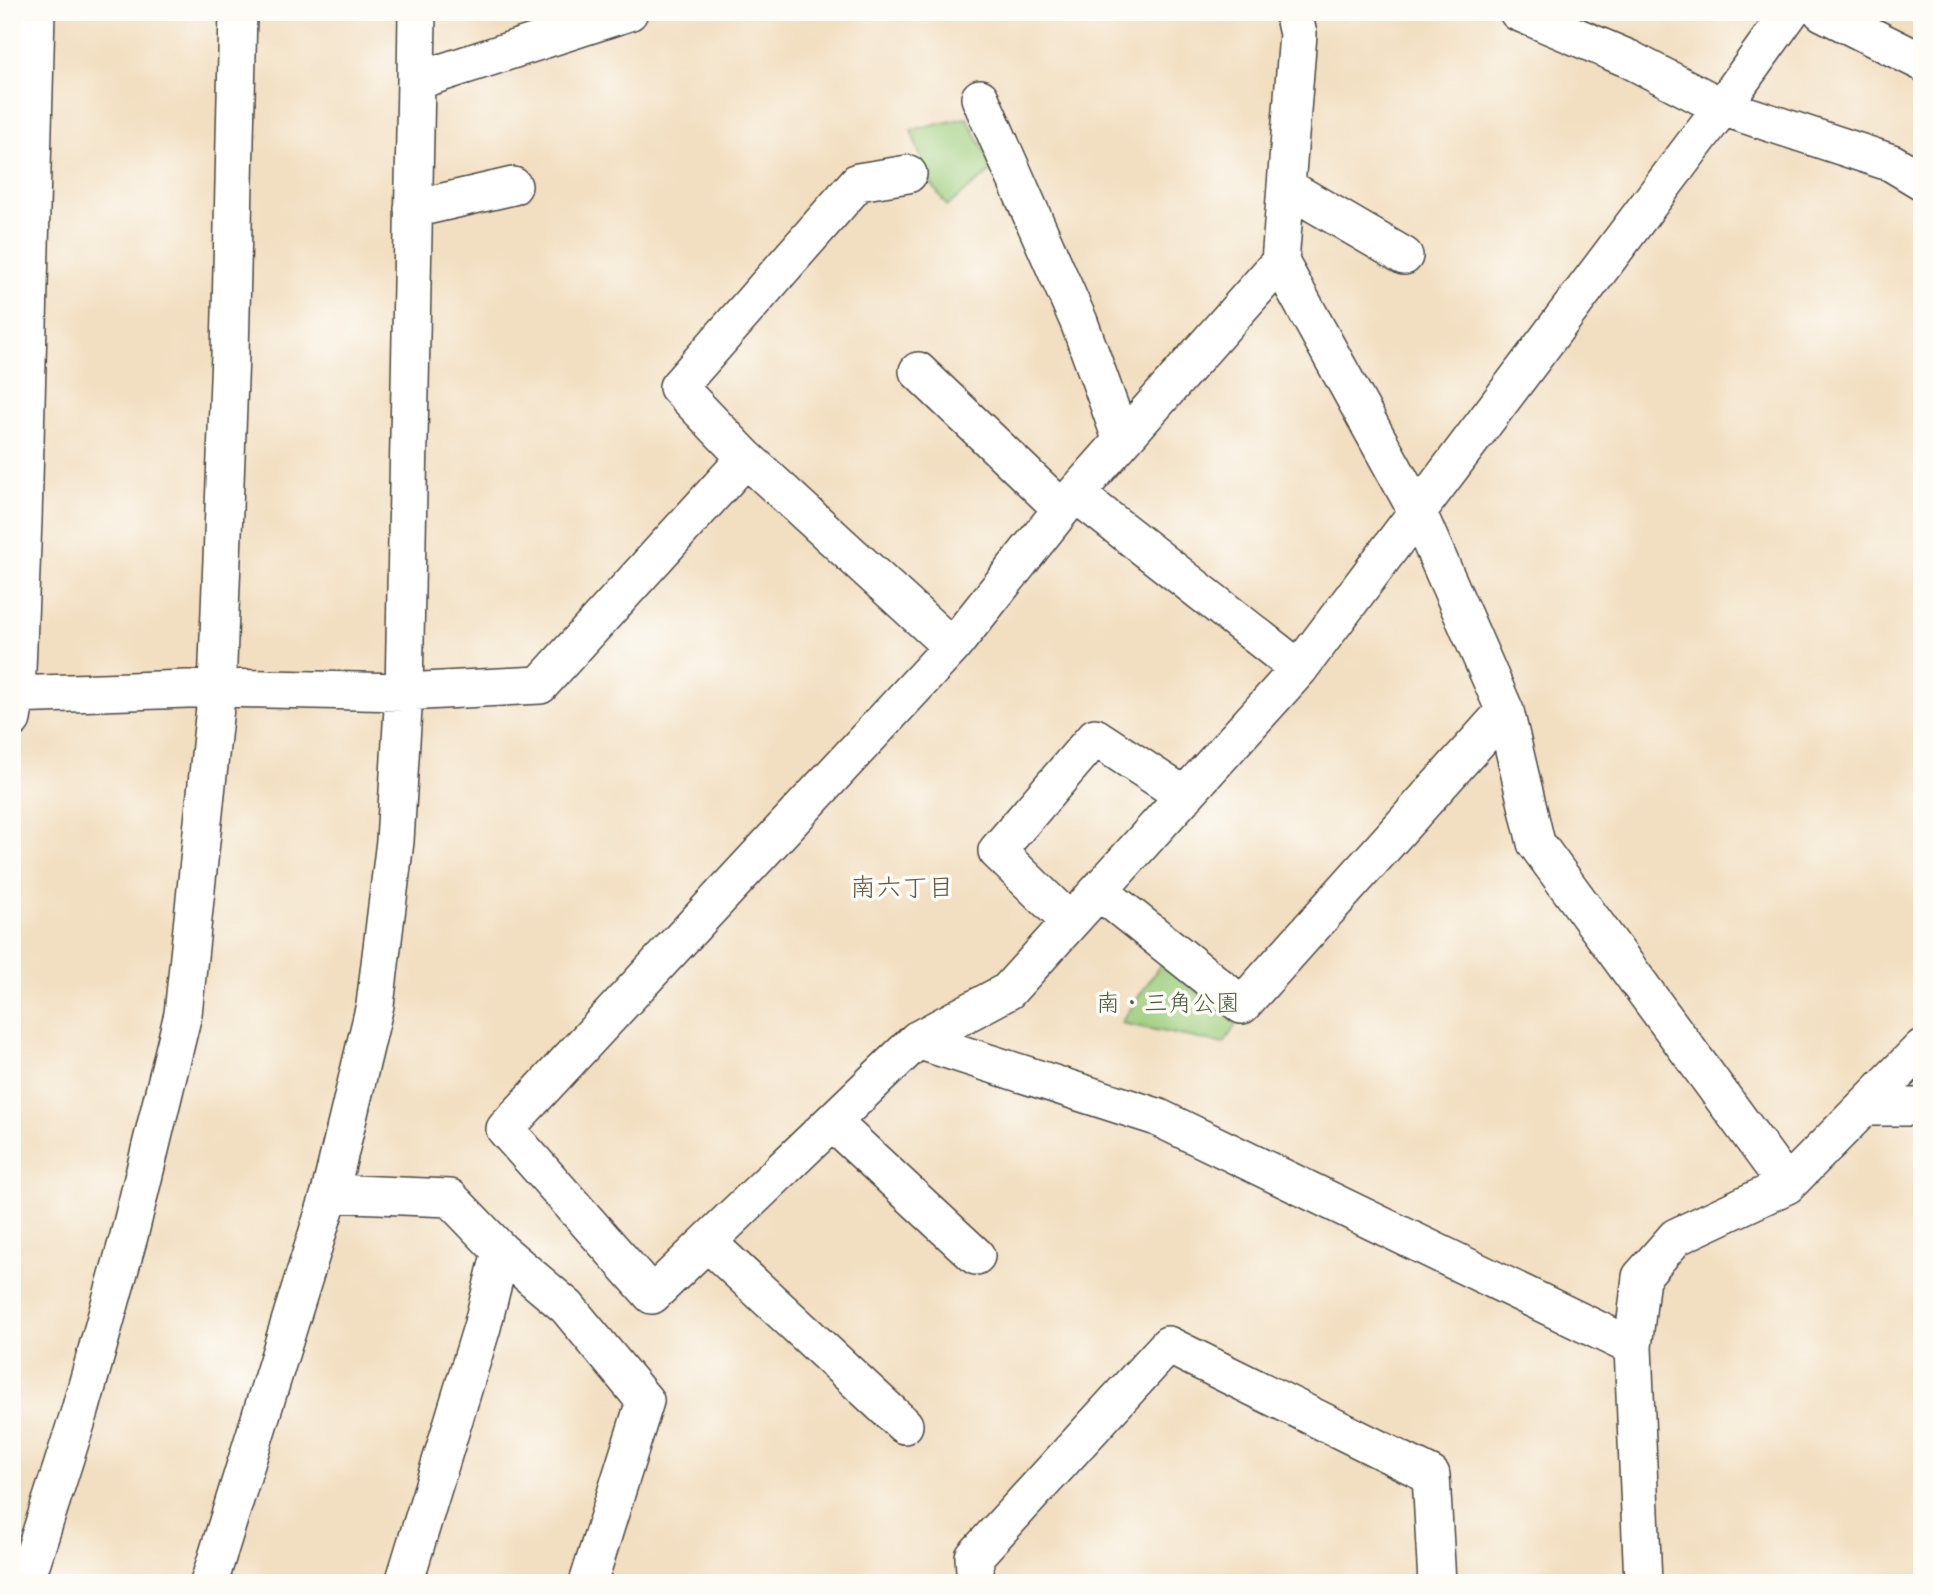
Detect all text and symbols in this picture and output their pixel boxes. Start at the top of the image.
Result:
district label: 南六丁目 [850,870,954,906]
park label: 南・三角公園 [1096,987,1240,1021]

